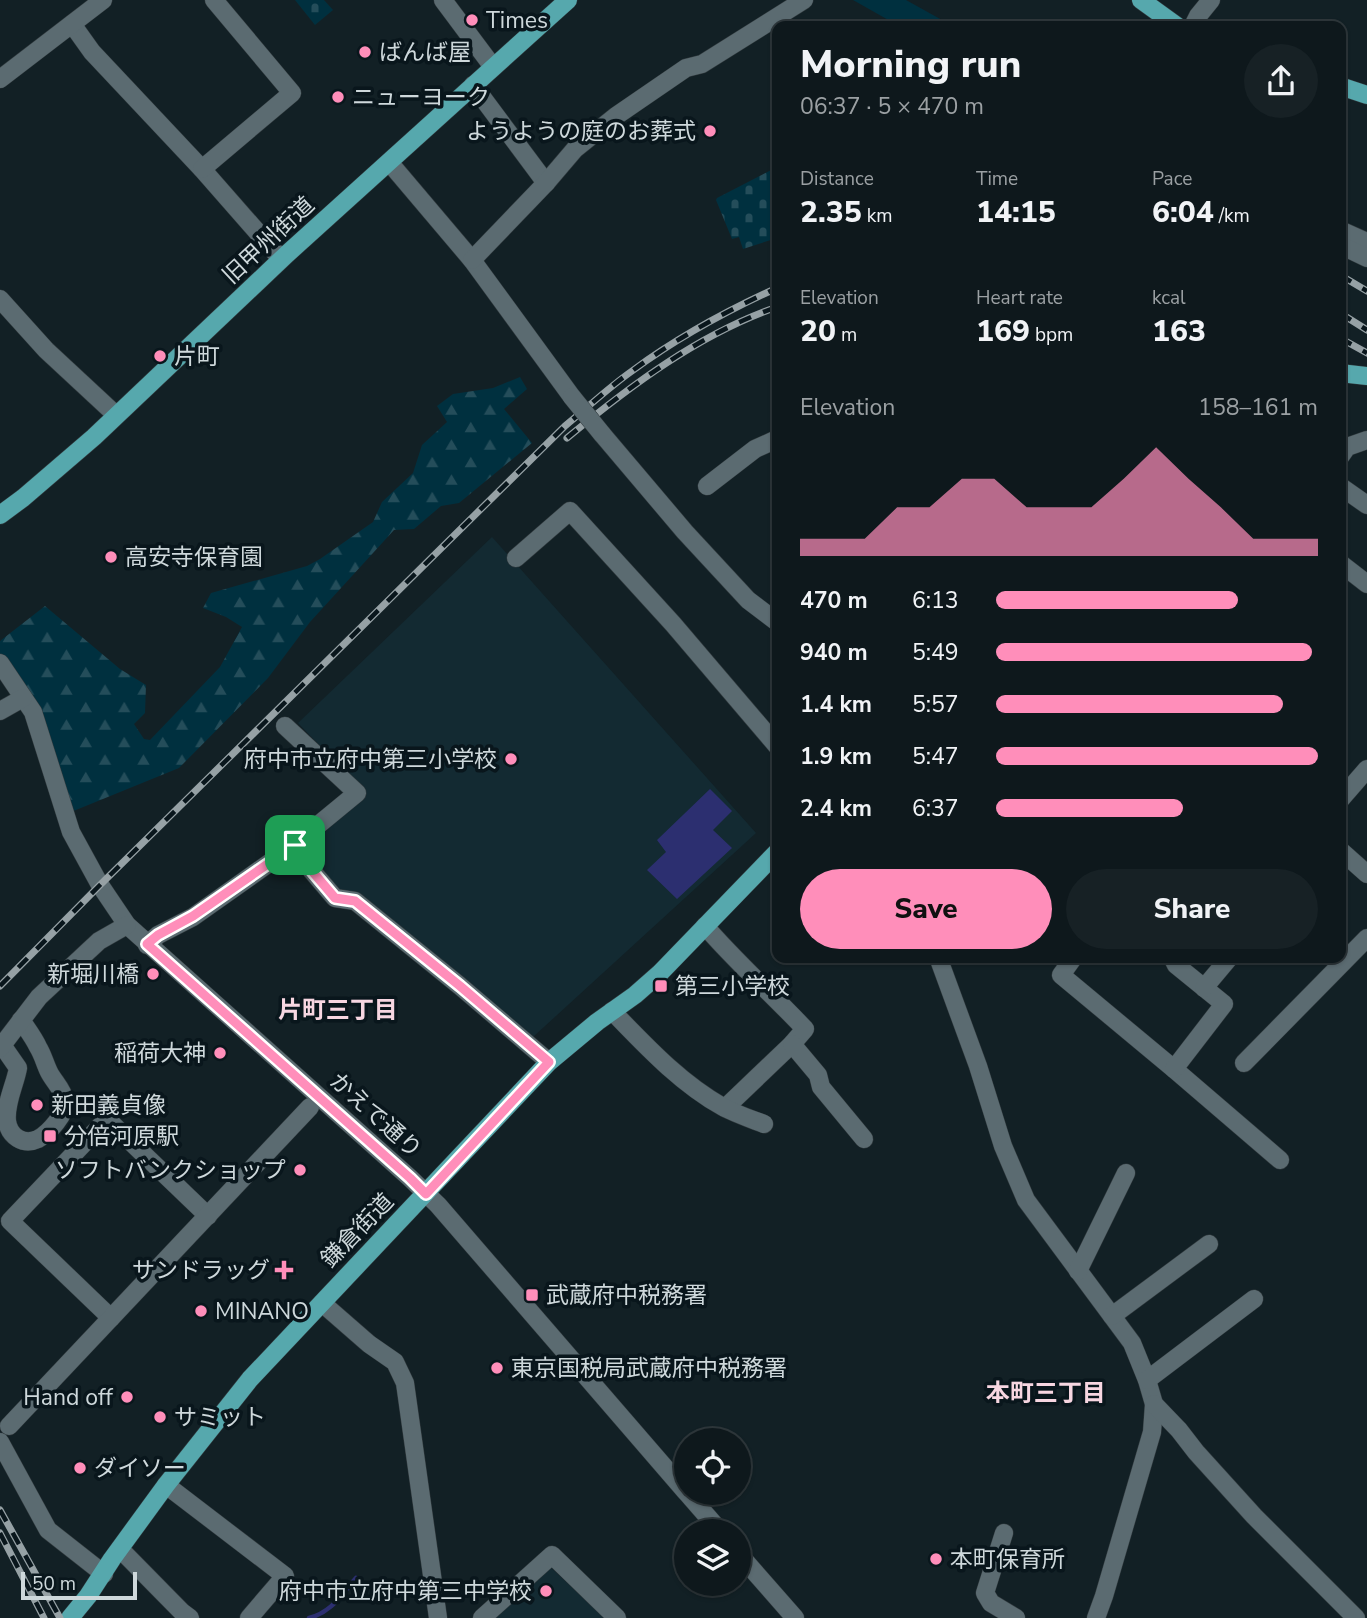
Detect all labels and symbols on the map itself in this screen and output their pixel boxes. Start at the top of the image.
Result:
place label: Times [486,5,548,36]
marker: Times [464,12,480,28]
place label: ばんば屋 [379,37,471,68]
marker: ばんば屋 [357,44,373,60]
place label: ニューヨーク [352,82,490,113]
marker: ニューヨーク [330,89,346,105]
place label: ようようの庭のお葬式 [466,116,696,147]
marker: ようようの庭のお葬式 [702,123,718,139]
street label: 旧甲州街道 [216,190,321,291]
place label: 片町 [174,341,220,372]
marker: 片町 [152,348,168,364]
place label: 高安寺保育園 [125,542,263,573]
marker: 高安寺保育園 [103,549,119,565]
place label: 府中市立府中第三小学校 [244,744,497,775]
marker: 府中市立府中第三小学校 [503,751,519,767]
pin [265,815,325,875]
place label: 新堀川橋 [47,959,139,990]
marker: 新堀川橋 [145,966,161,982]
place label: 第三小学校 [675,971,790,1002]
marker: 第三小学校 [653,978,669,994]
district label: 片町三丁目 [278,994,398,1026]
place label: 稲荷大神 [114,1038,206,1069]
marker: 稲荷大神 [212,1045,228,1061]
street label: かえで通り [323,1066,429,1165]
place label: 新田義貞像 [51,1090,166,1121]
marker: 新田義貞像 [29,1097,45,1113]
place label: 分倍河原駅 [64,1121,179,1152]
marker: 分倍河原駅 [42,1128,58,1144]
place label: ソフトバンクショップ [55,1155,286,1186]
marker: ソフトバンクショップ [292,1162,308,1178]
street label: 鎌倉街道 [314,1186,400,1274]
place label: サンドラッグ [132,1255,270,1286]
marker: サンドラッグ [276,1262,292,1278]
place label: 武蔵府中税務署 [546,1280,707,1311]
marker: 武蔵府中税務署 [524,1287,540,1303]
place label: MINANO [215,1296,309,1327]
marker: MINANO [193,1303,209,1319]
place label: 東京国税局武蔵府中税務署 [511,1353,787,1384]
marker: 東京国税局武蔵府中税務署 [489,1360,505,1376]
district label: 本町三丁目 [986,1377,1106,1409]
place label: Hand off [23,1382,113,1413]
marker: Hand off [119,1389,135,1405]
place label: サミット [174,1402,266,1433]
marker: サミット [152,1409,168,1425]
place label: ダイソー [94,1453,186,1484]
marker: ダイソー [72,1460,88,1476]
place label: 本町保育所 [950,1544,1065,1575]
marker: 本町保育所 [928,1551,944,1567]
scale bar [21,1569,136,1601]
place label: 府中市立府中第三中学校 [279,1576,532,1607]
marker: 府中市立府中第三中学校 [538,1583,554,1599]

